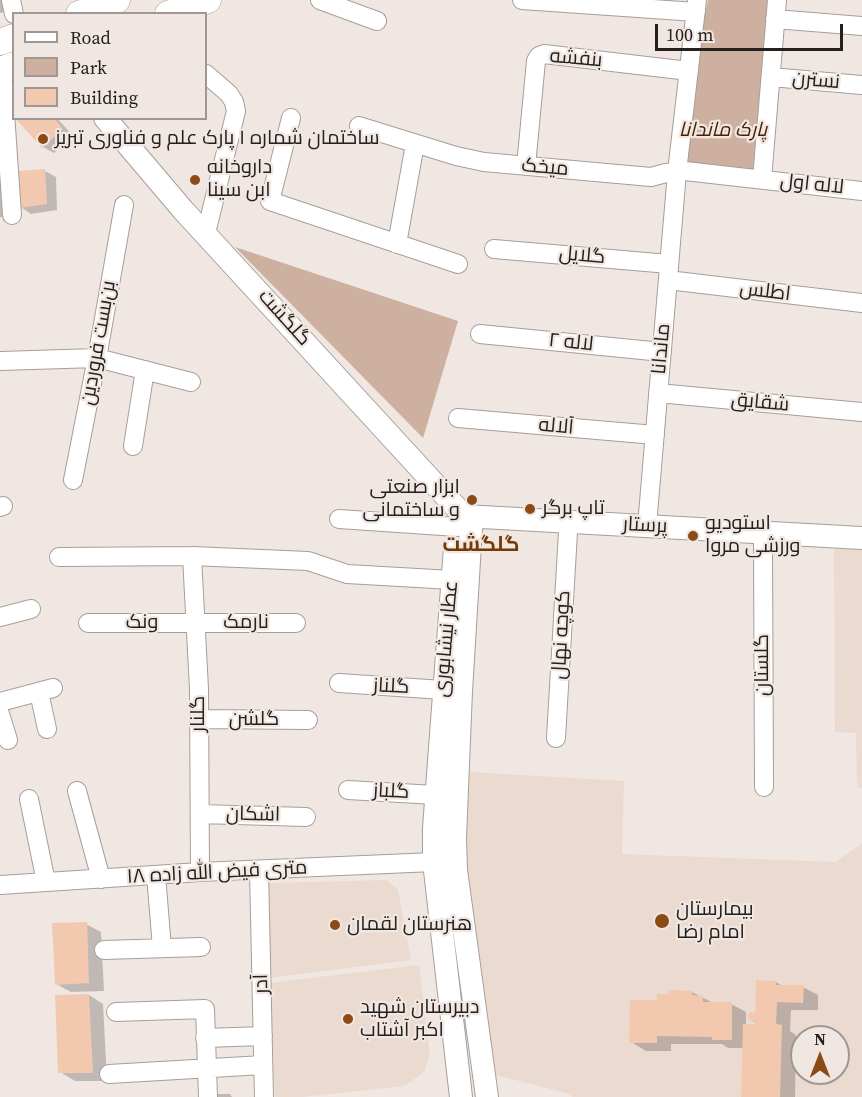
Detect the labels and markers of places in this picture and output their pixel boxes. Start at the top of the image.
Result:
place label: ساختمان شماره ۱ پارک علم و فناوری تبریز [55,127,380,151]
marker: ساختمان شماره ۱ پارک علم و فناوری تبریز [36,132,50,146]
place label: داروخانه ابن سینا [207,156,272,203]
marker: داروخانه ابن سینا [188,173,202,187]
place label: ابزار صنعتی و ساختمانی [363,476,460,523]
marker: ابزار صنعتی و ساختمانی [465,493,479,507]
place label: تاپ برگر [542,497,605,521]
marker: تاپ برگر [523,502,537,516]
place label: استودیو ورزشی مروا [705,512,800,559]
marker: استودیو ورزشی مروا [686,529,700,543]
place label: بیمارستان امام رضا [676,898,754,945]
marker: بیمارستان امام رضا [653,912,671,930]
place label: هنرستان لقمان [347,913,472,937]
marker: هنرستان لقمان [328,918,342,932]
place label: دبیرستان شهید اکبر آشتاب [360,996,479,1043]
marker: دبیرستان شهید اکبر آشتاب [341,1012,355,1026]

